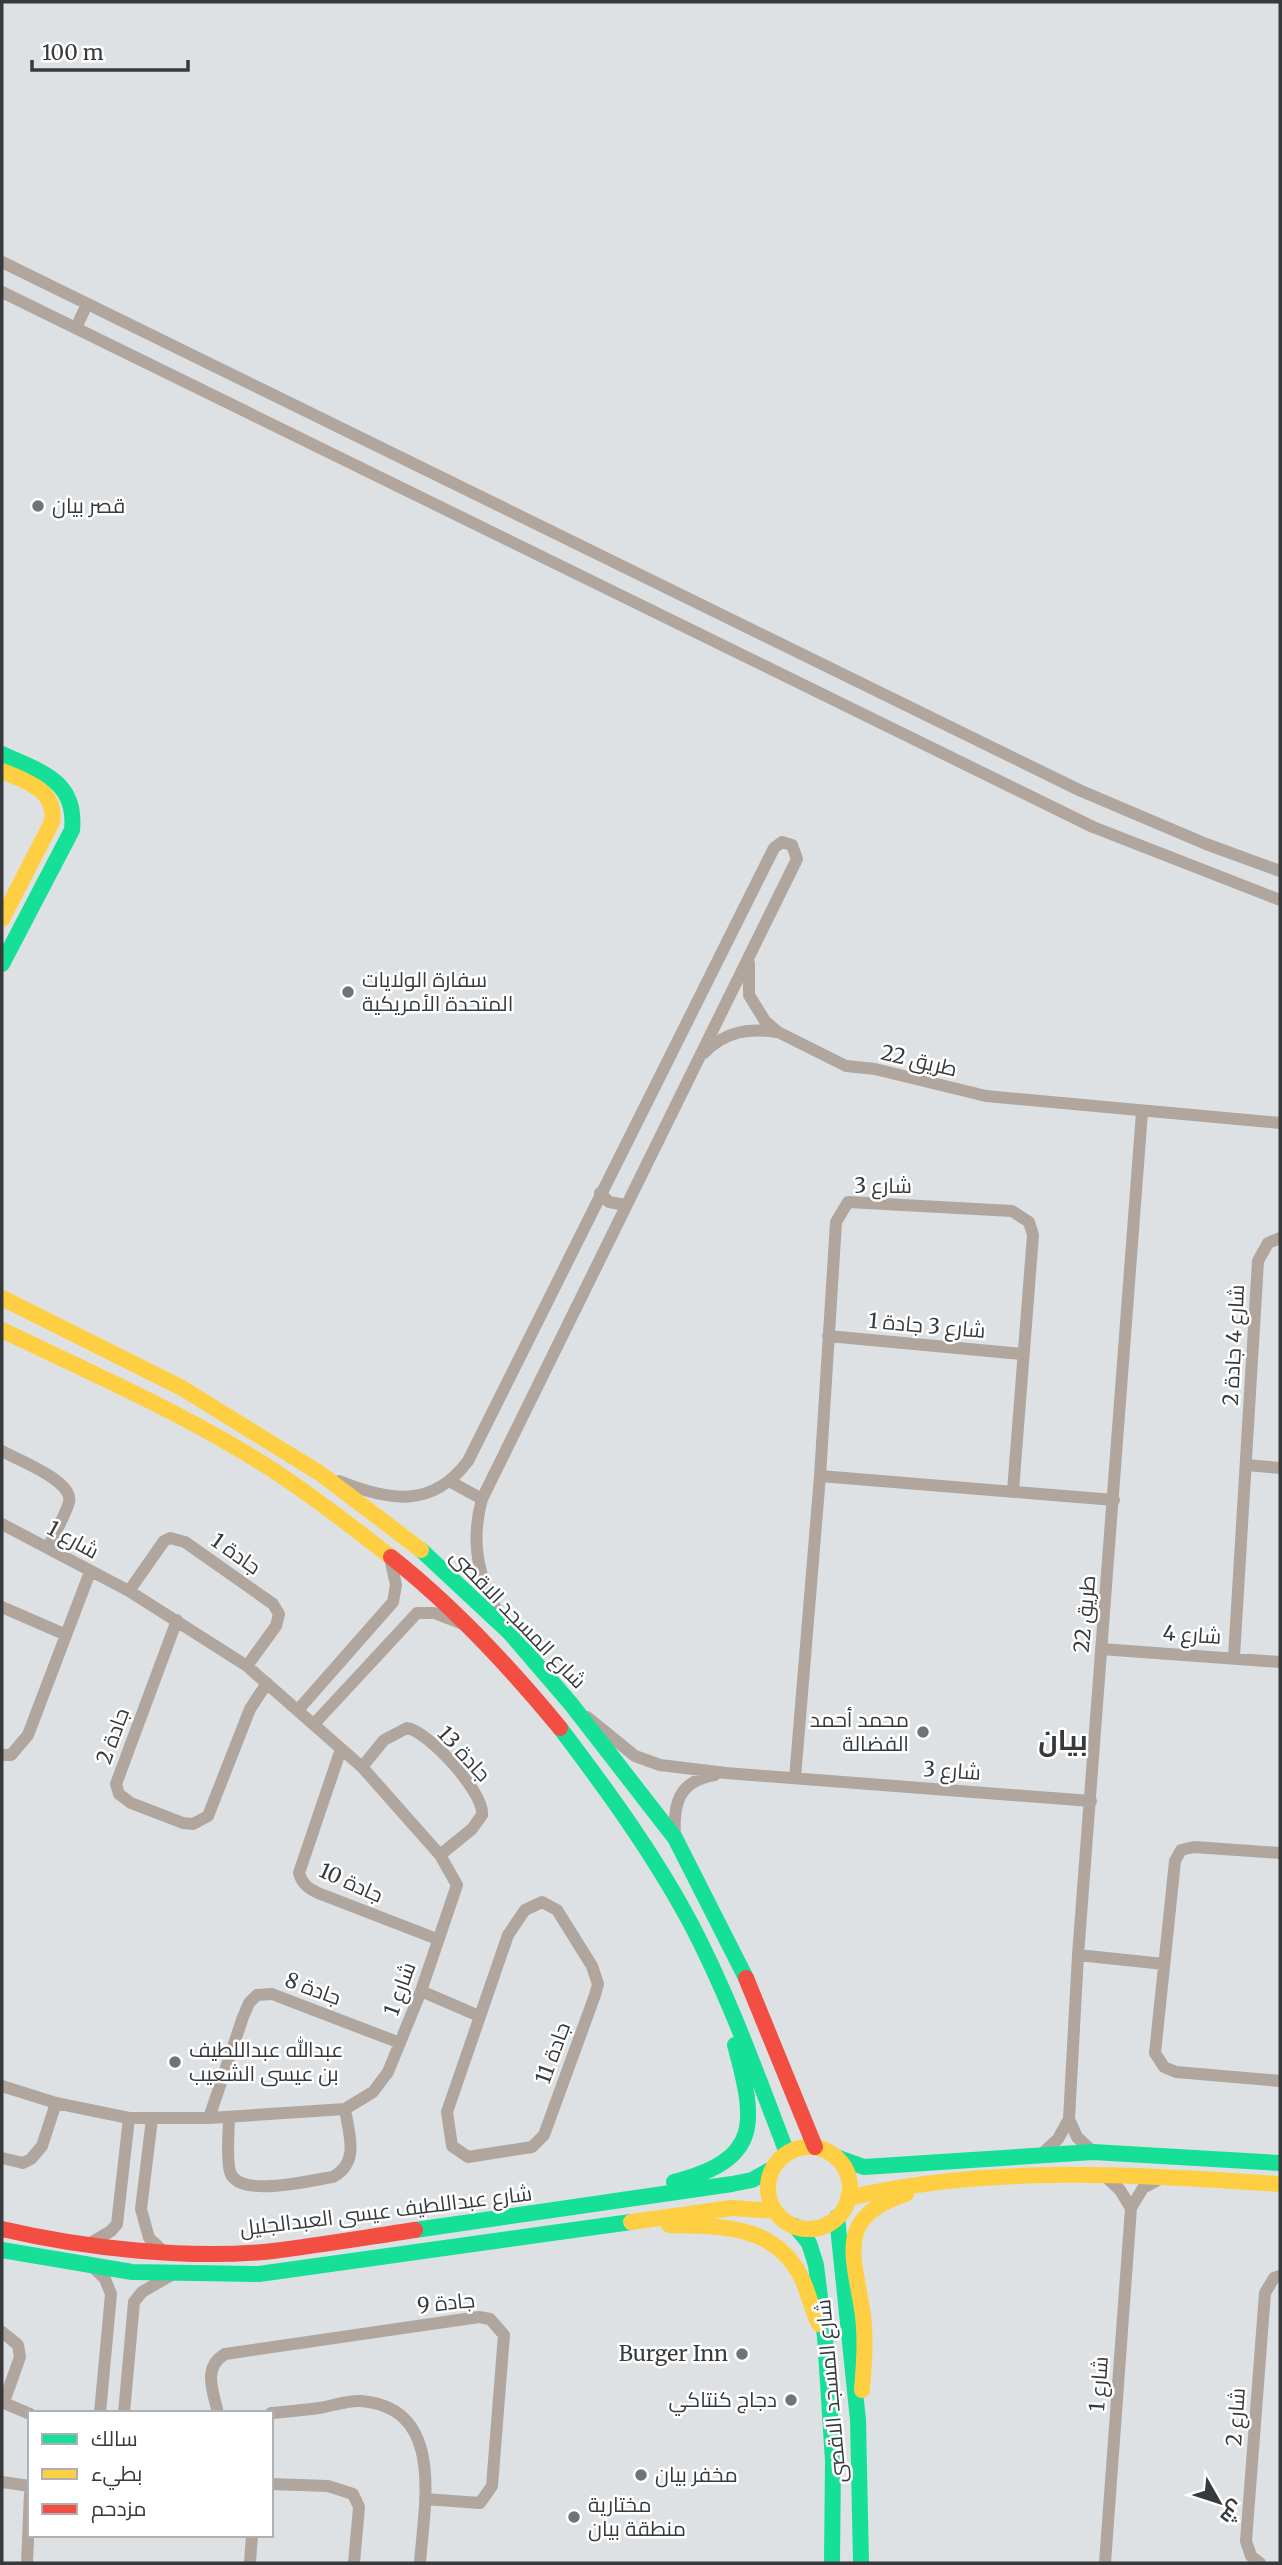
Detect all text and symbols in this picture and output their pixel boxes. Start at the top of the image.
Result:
scale bar [32,28,187,72]
text: 100 m [42,39,104,66]
place label: قصر بيان [52,492,125,519]
marker: قصر بيان [30,498,46,514]
place label: سفارة الولايات المتحدة الأمريكية [362,966,513,1017]
marker: سفارة الولايات المتحدة الأمريكية [340,984,356,1000]
street label: طريق 22 [878,1039,960,1082]
street label: شارع 3 [854,1172,912,1200]
street label: شارع 4 جادة 2 [1217,1284,1251,1406]
street label: شارع 3 جادة 1 [867,1307,987,1345]
street label: شارع 1 [42,1514,104,1566]
street label: جادة 1 [206,1527,266,1580]
street label: شارع المسجد الاقصى [444,1543,592,1695]
street label: طريق 22 [1068,1574,1101,1654]
street label: شارع 4 [1162,1619,1222,1651]
street label: جادة 2 [90,1704,135,1768]
place label: محمد أحمد الفضالة [810,1706,909,1757]
street label: جادة 13 [432,1720,497,1787]
district label: بيان [1038,1722,1088,1758]
marker: محمد أحمد الفضالة [915,1724,931,1740]
street label: شارع 3 [922,1755,982,1787]
street label: جادة 10 [315,1857,387,1909]
street label: شارع 1 [377,1958,423,2020]
street label: جادة 8 [281,1966,345,2011]
street label: جادة 11 [529,2018,576,2087]
place label: عبدالله عبداللطيف بن عيسى الشعيب [189,2036,343,2087]
marker: عبدالله عبداللطيف بن عيسى الشعيب [167,2054,183,2070]
street label: شارع عبداللطيف عيسى العبدالجليل [238,2179,534,2243]
street label: جادة 9 [416,2286,476,2319]
street label: شارع المسجد الاقصى [809,2298,853,2484]
place label: Burger Inn [619,2340,728,2367]
marker: Burger Inn [734,2346,750,2362]
street label: شارع 1 [1083,2356,1115,2412]
place label: دجاج كنتاكي [668,2386,777,2416]
street label: شارع 2 [1220,2387,1252,2447]
marker: دجاج كنتاكي [783,2392,799,2408]
legend [28,2411,273,2537]
text: سالك [91,2425,138,2452]
text: بطيء [91,2460,142,2490]
place label: مخفر بيان [655,2461,738,2488]
marker: مخفر بيان [633,2467,649,2483]
north arrow [1184,2467,1254,2537]
place label: مختارية منطقة بيان [588,2491,686,2542]
text: مزدحم [91,2495,146,2523]
text: ش [1215,2496,1249,2530]
marker: مختارية منطقة بيان [566,2509,582,2525]

